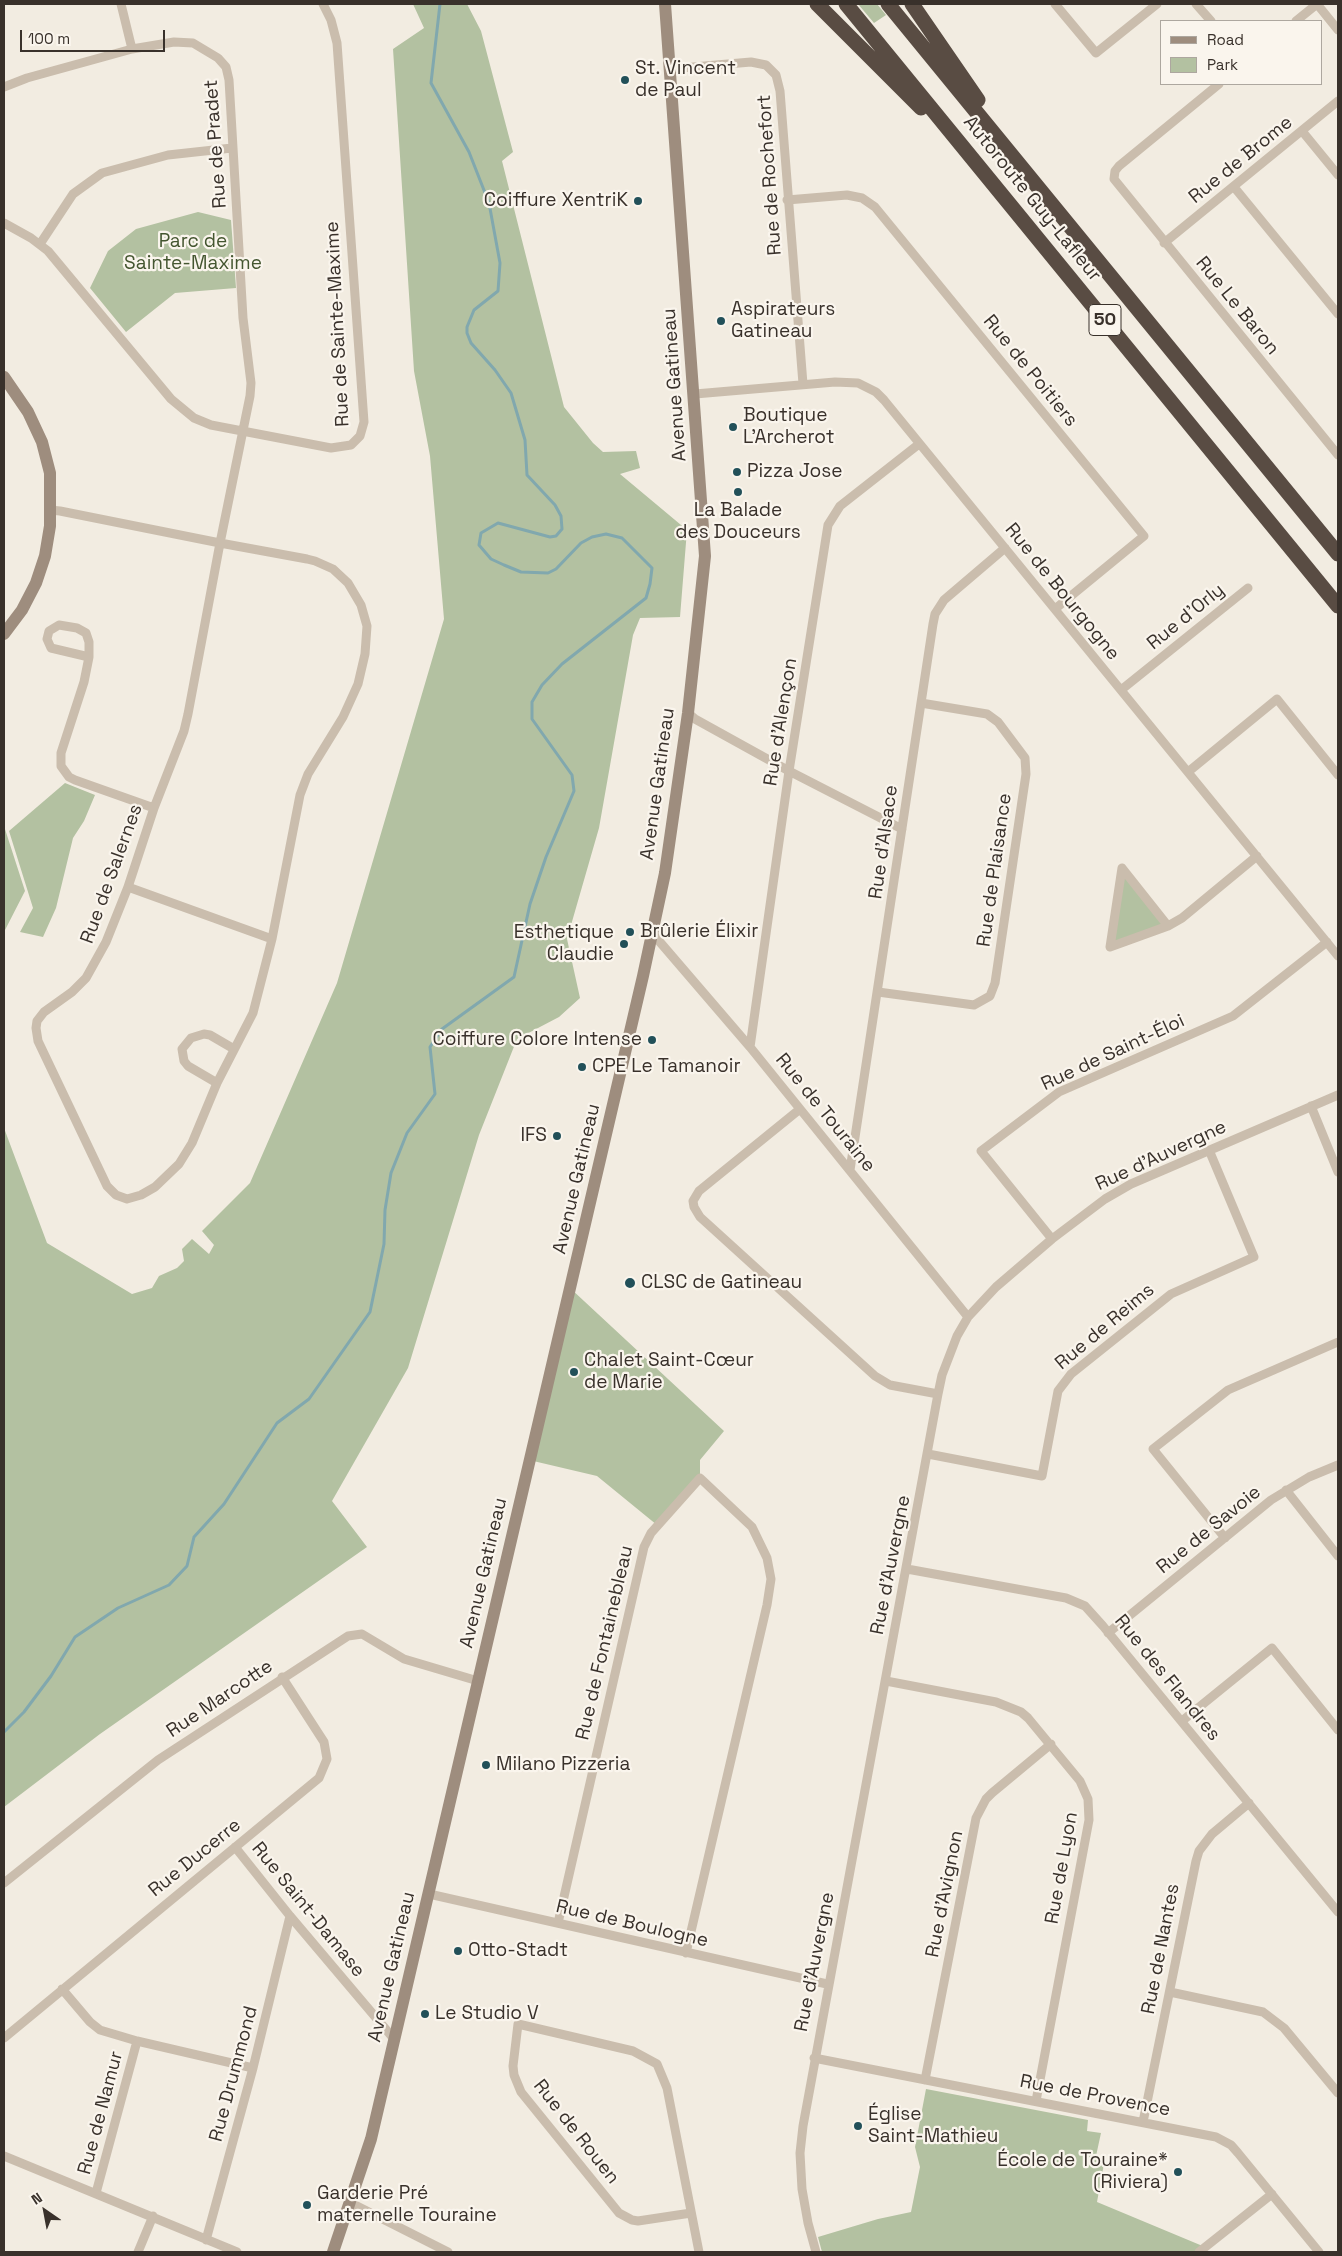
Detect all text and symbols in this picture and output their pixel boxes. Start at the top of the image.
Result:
scale bar [22,20,168,52]
legend [1160,20,1322,85]
text: 100 m [28,29,70,48]
text: Road [1207,30,1244,49]
text: Park [1207,55,1238,74]
place label: St. Vincent de Paul [635,58,736,102]
marker: St. Vincent de Paul [619,74,631,86]
street label: Rue de Pradet [200,79,232,209]
street label: Rue de Rochefort [753,94,787,256]
street label: Rue de Brome [1185,111,1297,209]
street label: Autoroute Guy-Lafleur [958,112,1106,286]
place label: Coiffure XentriK [484,190,628,212]
marker: Coiffure XentriK [632,195,644,207]
street label: Rue de Sainte-Maxime [321,221,355,427]
park label: Parc de Sainte-Maxime [124,231,262,275]
street label: Rue Le Baron [1190,252,1284,360]
place label: Aspirateurs Gatineau [731,299,835,343]
road number: 50 [1089,304,1121,336]
street label: Avenue Gatineau [658,308,692,462]
street label: Rue de Poitiers [978,310,1082,432]
marker: Aspirateurs Gatineau [715,315,727,327]
place label: Boutique L'Archerot [743,405,834,449]
marker: Boutique L'Archerot [727,421,739,433]
place label: Pizza Jose [747,461,842,483]
marker: Pizza Jose [731,466,743,478]
marker: La Balade des Douceurs [732,486,744,498]
place label: La Balade des Douceurs [675,500,801,544]
street label: Rue de Bourgogne [1000,519,1124,665]
street label: Rue d'Orly [1143,579,1229,655]
street label: Rue d'Alençon [760,656,802,788]
street label: Avenue Gatineau [636,706,680,862]
street label: Rue d'Alsace [865,784,903,900]
street label: Rue de Plaisance [973,792,1017,948]
street label: Rue de Salernes [76,801,148,947]
place label: Brûlerie Élixir [640,921,758,943]
place label: Esthetique Claudie [514,922,614,966]
marker: Brûlerie Élixir [624,926,636,938]
marker: Esthetique Claudie [618,938,630,950]
street label: Rue de Saint-Éloi [1038,1010,1188,1096]
place label: Coiffure Colore Intense [432,1029,642,1051]
marker: Coiffure Colore Intense [646,1034,658,1046]
street label: Rue de Touraine [770,1049,880,1177]
place label: CPE Le Tamanoir [592,1056,741,1078]
marker: CPE Le Tamanoir [576,1061,588,1073]
street label: Avenue Gatineau [549,1102,605,1256]
street label: Rue d'Auvergne [1092,1116,1230,1196]
place label: IFS [520,1125,547,1147]
marker: IFS [551,1130,563,1142]
place label: CLSC de Gatineau [641,1272,802,1294]
marker: CLSC de Gatineau [623,1276,637,1290]
street label: Rue de Reims [1051,1279,1159,1375]
place label: Chalet Saint-Cœur de Marie [584,1350,754,1394]
marker: Chalet Saint-Cœur de Marie [568,1366,580,1378]
street label: Rue de Savoie [1152,1481,1266,1579]
street label: Rue d'Auvergne [866,1493,916,1637]
street label: Avenue Gatineau [456,1496,512,1650]
street label: Rue de Fontainebleau [572,1543,638,1743]
street label: Rue des Flandres [1109,1610,1225,1746]
street label: Rue Marcotte [163,1655,277,1743]
place label: Milano Pizzeria [496,1754,630,1776]
marker: Milano Pizzeria [480,1759,492,1771]
street label: Rue de Lyon [1041,1810,1083,1926]
street label: Rue Ducerre [144,1814,246,1902]
street label: Rue d'Avignon [922,1829,968,1959]
street label: Rue Saint-Damase [246,1838,370,1982]
street label: Rue de Nantes [1137,1882,1185,2016]
street label: Avenue Gatineau [364,1890,420,2044]
street label: Rue d'Auvergne [790,1890,840,2034]
street label: Rue de Boulogne [554,1895,710,1953]
place label: Otto-Stadt [468,1940,568,1962]
marker: Otto-Stadt [452,1945,464,1957]
place label: Le Studio V [435,2003,539,2025]
street label: Rue Drummond [205,2004,263,2144]
marker: Le Studio V [419,2008,431,2020]
street label: Rue de Namur [74,2049,128,2177]
street label: Rue de Provence [1018,2070,1172,2122]
street label: Rue de Rouen [528,2075,624,2189]
place label: Église Saint-Mathieu [868,2104,998,2148]
marker: Église Saint-Mathieu [852,2120,864,2132]
place label: École de Touraine* (Riviera) [997,2150,1168,2194]
marker: École de Touraine* (Riviera) [1172,2166,1184,2178]
place label: Garderie Pré maternelle Touraine [317,2183,497,2227]
north arrow [20,2186,70,2236]
text: N [28,2188,46,2209]
marker: Garderie Pré maternelle Touraine [301,2199,313,2211]

